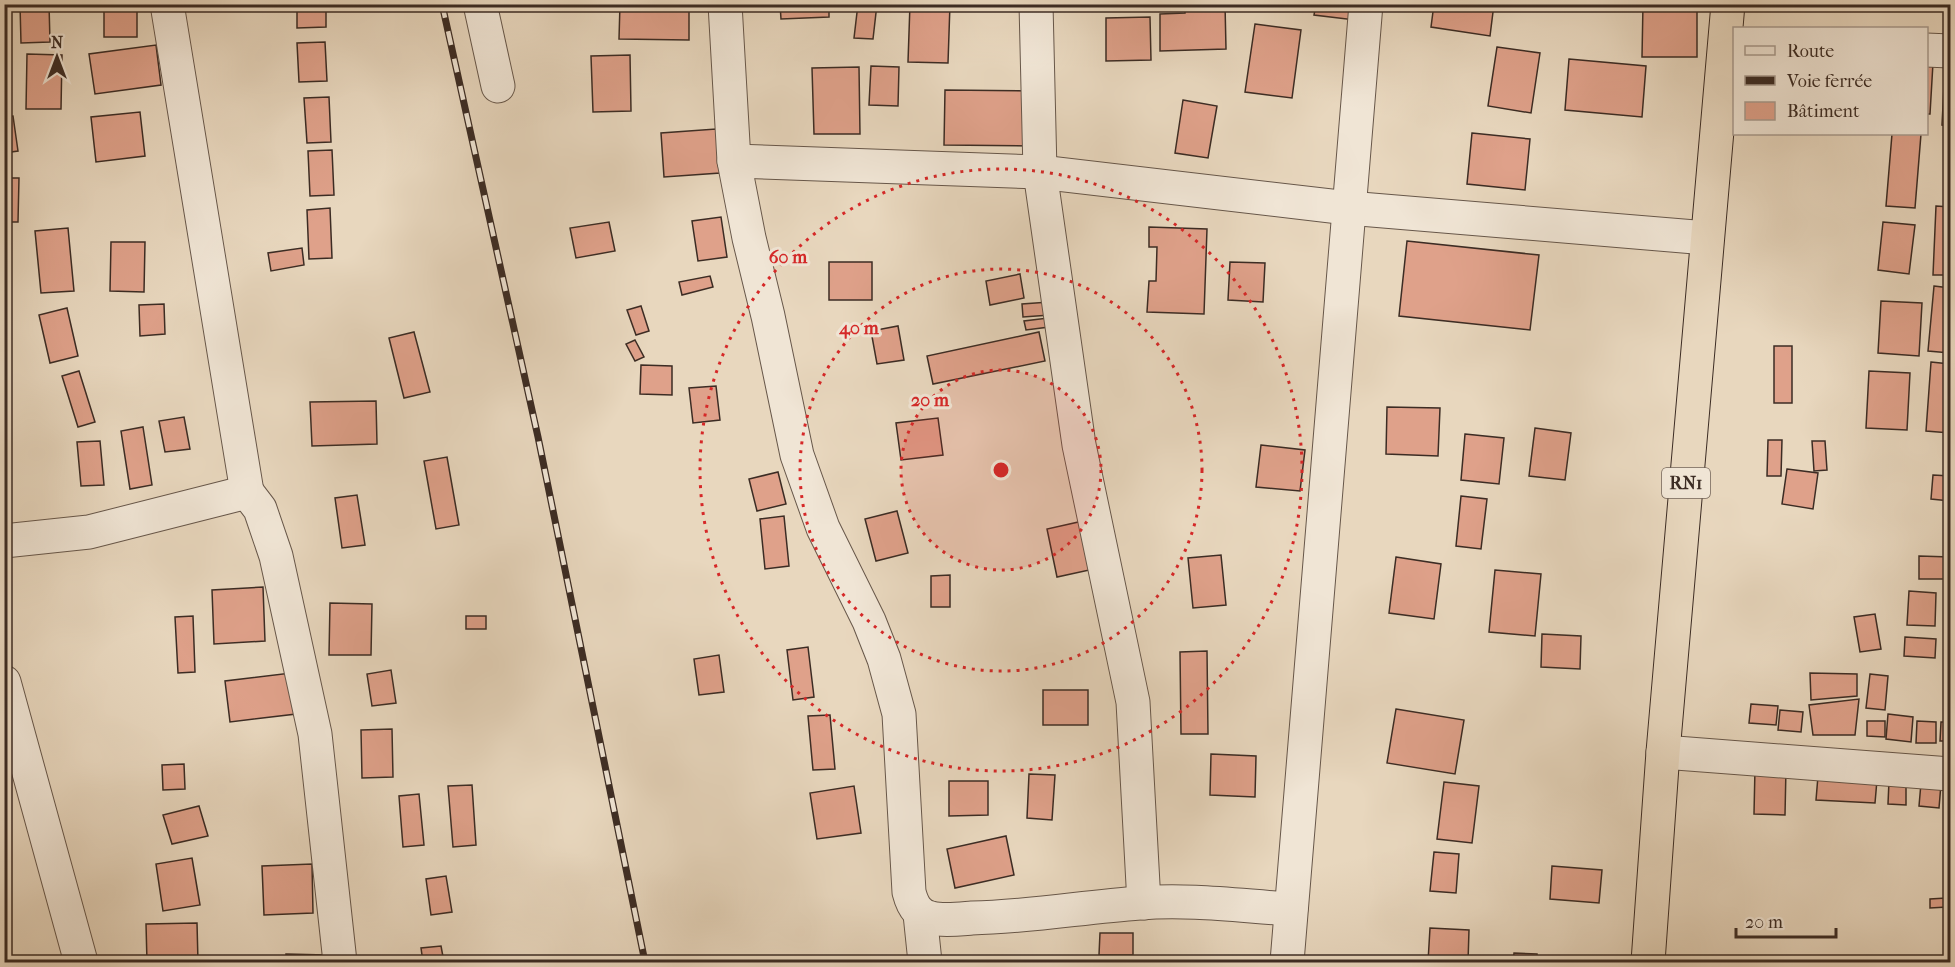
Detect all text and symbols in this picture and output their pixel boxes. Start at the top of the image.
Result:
north arrow [27,27,87,87]
legend [1733,27,1928,135]
text: N [51,33,64,52]
text: Route [1787,41,1834,62]
text: Voie ferrée [1786,71,1872,92]
text: Bâtiment [1787,101,1860,122]
text: 60 m [769,247,808,268]
text: 40 m [838,318,880,339]
text: 20 m [911,390,950,411]
centre of rings [991,460,1011,480]
road number: RN1 [1662,468,1710,498]
scale bar [1736,901,1836,939]
text: 20 m [1745,912,1783,933]

